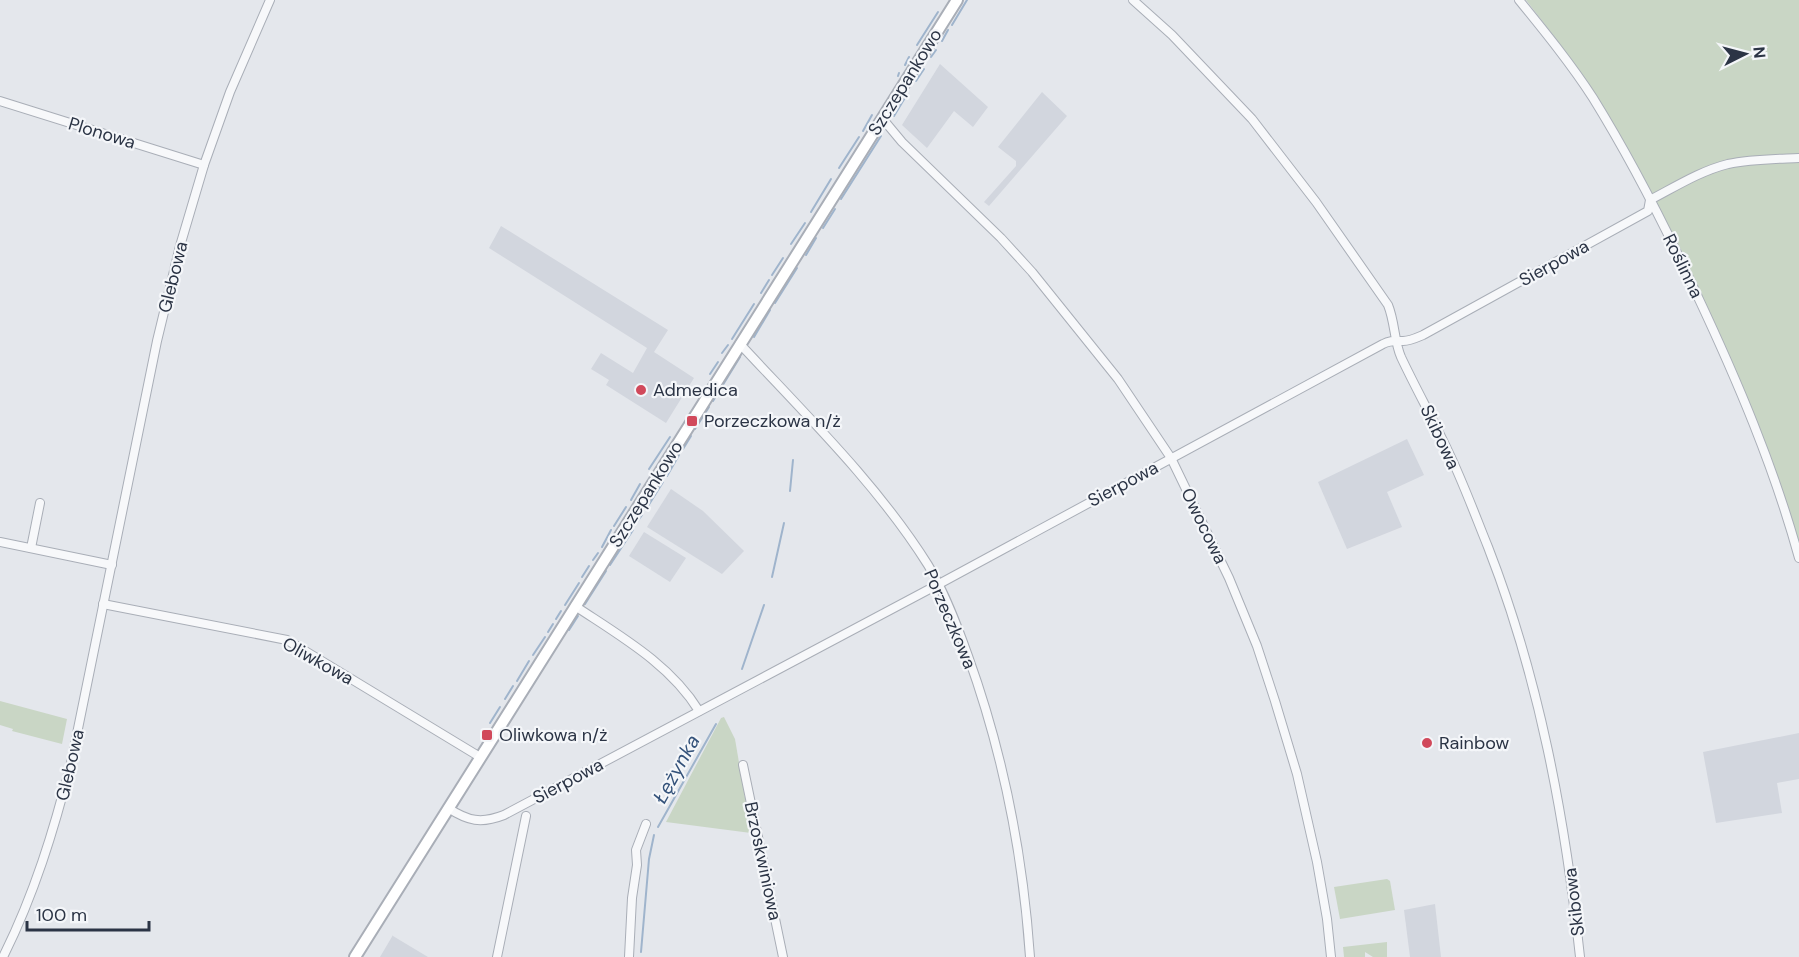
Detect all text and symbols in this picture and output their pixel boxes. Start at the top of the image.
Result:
street label: Szczepankowo [863,24,947,140]
north arrow [1715,24,1775,84]
text: N [1748,46,1770,59]
street label: Plonowa [65,111,139,155]
street label: Roślinna [1657,230,1709,302]
street label: Sierpowa [1515,234,1593,292]
street label: Glebowa [153,239,193,315]
place label: Admedica [653,378,738,402]
marker: Admedica [634,383,648,397]
street label: Skibowa [1415,401,1465,473]
place label: Porzeczkowa n/ż [704,409,841,433]
marker: Porzeczkowa n/ż [685,414,699,428]
street label: Szczepankowo [604,436,688,552]
street label: Sierpowa [1084,455,1162,513]
street label: Owocowa [1175,484,1233,568]
street label: Porzeczkowa [918,565,982,673]
street label: Oliwkowa [278,632,358,690]
place label: Oliwkowa n/ż [499,723,607,747]
street label: Glebowa [50,727,90,803]
marker: Oliwkowa n/ż [480,728,494,742]
water label: Łężynka [646,730,706,808]
place label: Rainbow [1439,731,1509,755]
marker: Rainbow [1420,736,1434,750]
street label: Sierpowa [529,752,607,810]
street label: Brzoskwiniowa [739,799,787,923]
street label: Skibowa [1558,866,1590,938]
scale bar [27,894,148,932]
text: 100 m [36,903,87,927]

